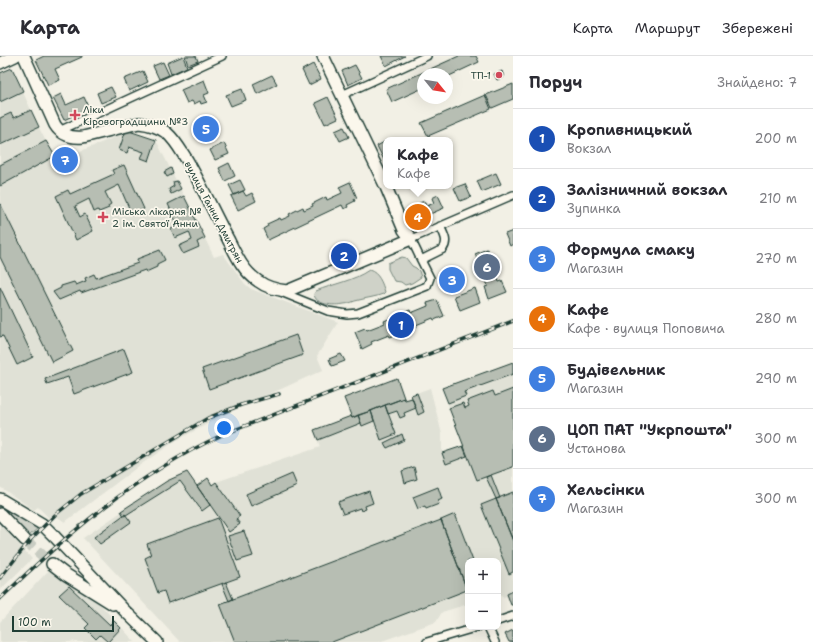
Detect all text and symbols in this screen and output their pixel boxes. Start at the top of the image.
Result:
text: Карта [20,15,80,40]
text: Карта [573,19,613,37]
text: Маршрут [635,19,700,37]
text: Збережені [722,19,793,37]
north arrow [417,68,453,104]
place label: ТП-1 [471,69,491,82]
marker: ТП-1 [494,70,504,80]
text: Поруч [529,71,582,93]
text: Знайдено: 7 [717,74,797,91]
place label: Ліки Кіровоградщини №3 [83,103,188,128]
marker: Ліки Кіровоградщини №3 [70,110,80,120]
pin: 5 [193,114,219,144]
text: Кропивницький [567,120,692,140]
text: 1 [539,130,545,147]
text: 200 m [755,130,797,147]
popup [383,137,453,189]
text: Вокзал [567,140,611,157]
pin: 7 [52,145,78,175]
text: Кафе [397,145,439,165]
street label: вулиця Ганни Дмитрян [182,159,246,265]
text: Кафе [397,165,431,182]
text: Залізничний вокзал [567,180,727,200]
text: 2 [537,190,547,207]
text: 210 m [759,190,797,207]
text: Зупинка [567,200,621,217]
pin: 4 [405,202,431,232]
place label: Міська лікарня № 2 ім. Святої Анни [112,205,201,230]
marker: Міська лікарня № 2 ім. Святої Анни [97,211,109,223]
text: Формула смаку [567,240,695,260]
pin: 2 [331,241,357,271]
text: 3 [537,250,547,267]
text: 270 m [755,250,797,267]
pin: 6 [474,252,500,282]
text: Магазин [567,260,623,277]
pin: 3 [439,265,465,295]
text: Кафе [567,300,609,320]
pin: 1 [388,310,414,340]
text: 4 [537,310,547,327]
text: 280 m [755,310,797,327]
text: Кафе · вулиця Поповича [567,320,725,337]
text: Будівельник [567,360,665,380]
text: 5 [538,370,546,387]
text: 290 m [755,370,797,387]
text: Магазин [567,380,623,397]
your location [214,418,234,438]
text: ЦОП ПАТ "Укрпошта" [567,420,732,440]
text: 6 [537,430,547,447]
text: 300 m [754,430,797,447]
text: Установа [567,440,626,457]
text: Хельсінки [567,480,645,500]
text: 7 [537,490,547,507]
text: 300 m [754,490,797,507]
text: Магазин [567,500,623,517]
map controls [465,558,501,630]
button: + [465,558,501,594]
button: − [465,594,501,630]
scale bar [12,614,114,633]
text: 100 m [18,615,51,630]

